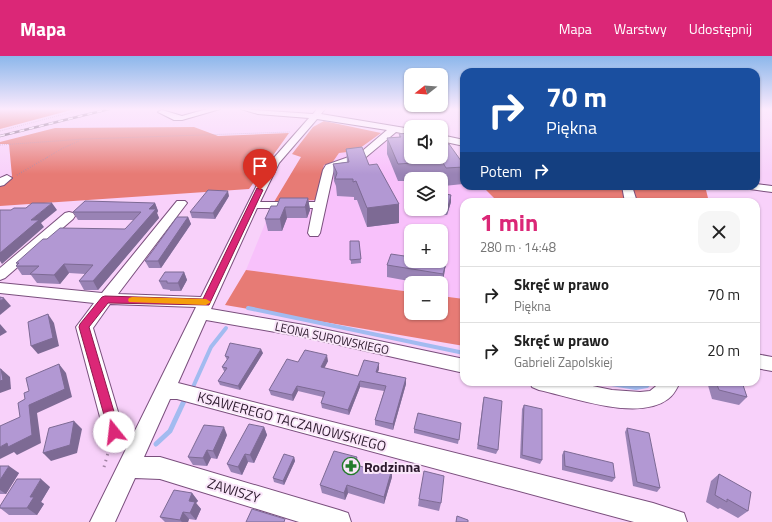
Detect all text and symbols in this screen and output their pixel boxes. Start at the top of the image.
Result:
text: Mapa [20,14,66,43]
text: Mapa [559,18,592,39]
text: Warstwy [614,18,667,39]
text: Udostępnij [689,18,752,39]
north arrow [404,68,448,112]
map controls [404,68,448,320]
text: 70 m [546,75,607,118]
icon: right [480,84,532,136]
text: Piękna [546,114,597,141]
button: sound [404,120,448,164]
pin [243,149,277,190]
icon: arrive [249,155,271,177]
text: Potem [480,160,522,183]
icon: right [530,160,552,182]
button: layers [404,172,448,216]
text: 1 min [480,204,538,240]
button: close [698,211,740,253]
button: + [404,224,448,268]
text: 280 m · 14:48 [480,237,556,257]
text: Skręć w prawo [514,273,609,296]
button: − [404,276,448,320]
text: 70 m [707,283,740,306]
icon: right [480,284,502,306]
text: Piękna [514,296,551,316]
street label: LEONA SUROWSKIEGO [273,317,391,359]
text: Skręć w prawo [514,329,609,352]
text: 20 m [707,339,740,362]
icon: right [480,340,502,362]
text: Gabrieli Zapolskiej [514,352,613,372]
street label: KSAWEREGO TACZANOWSKIEGO [195,386,389,456]
position arrow [93,411,135,453]
pharmacy icon: Rodzinna [341,456,361,476]
place label: Rodzinna [364,456,420,477]
street label: ZAWISZY [205,472,263,508]

